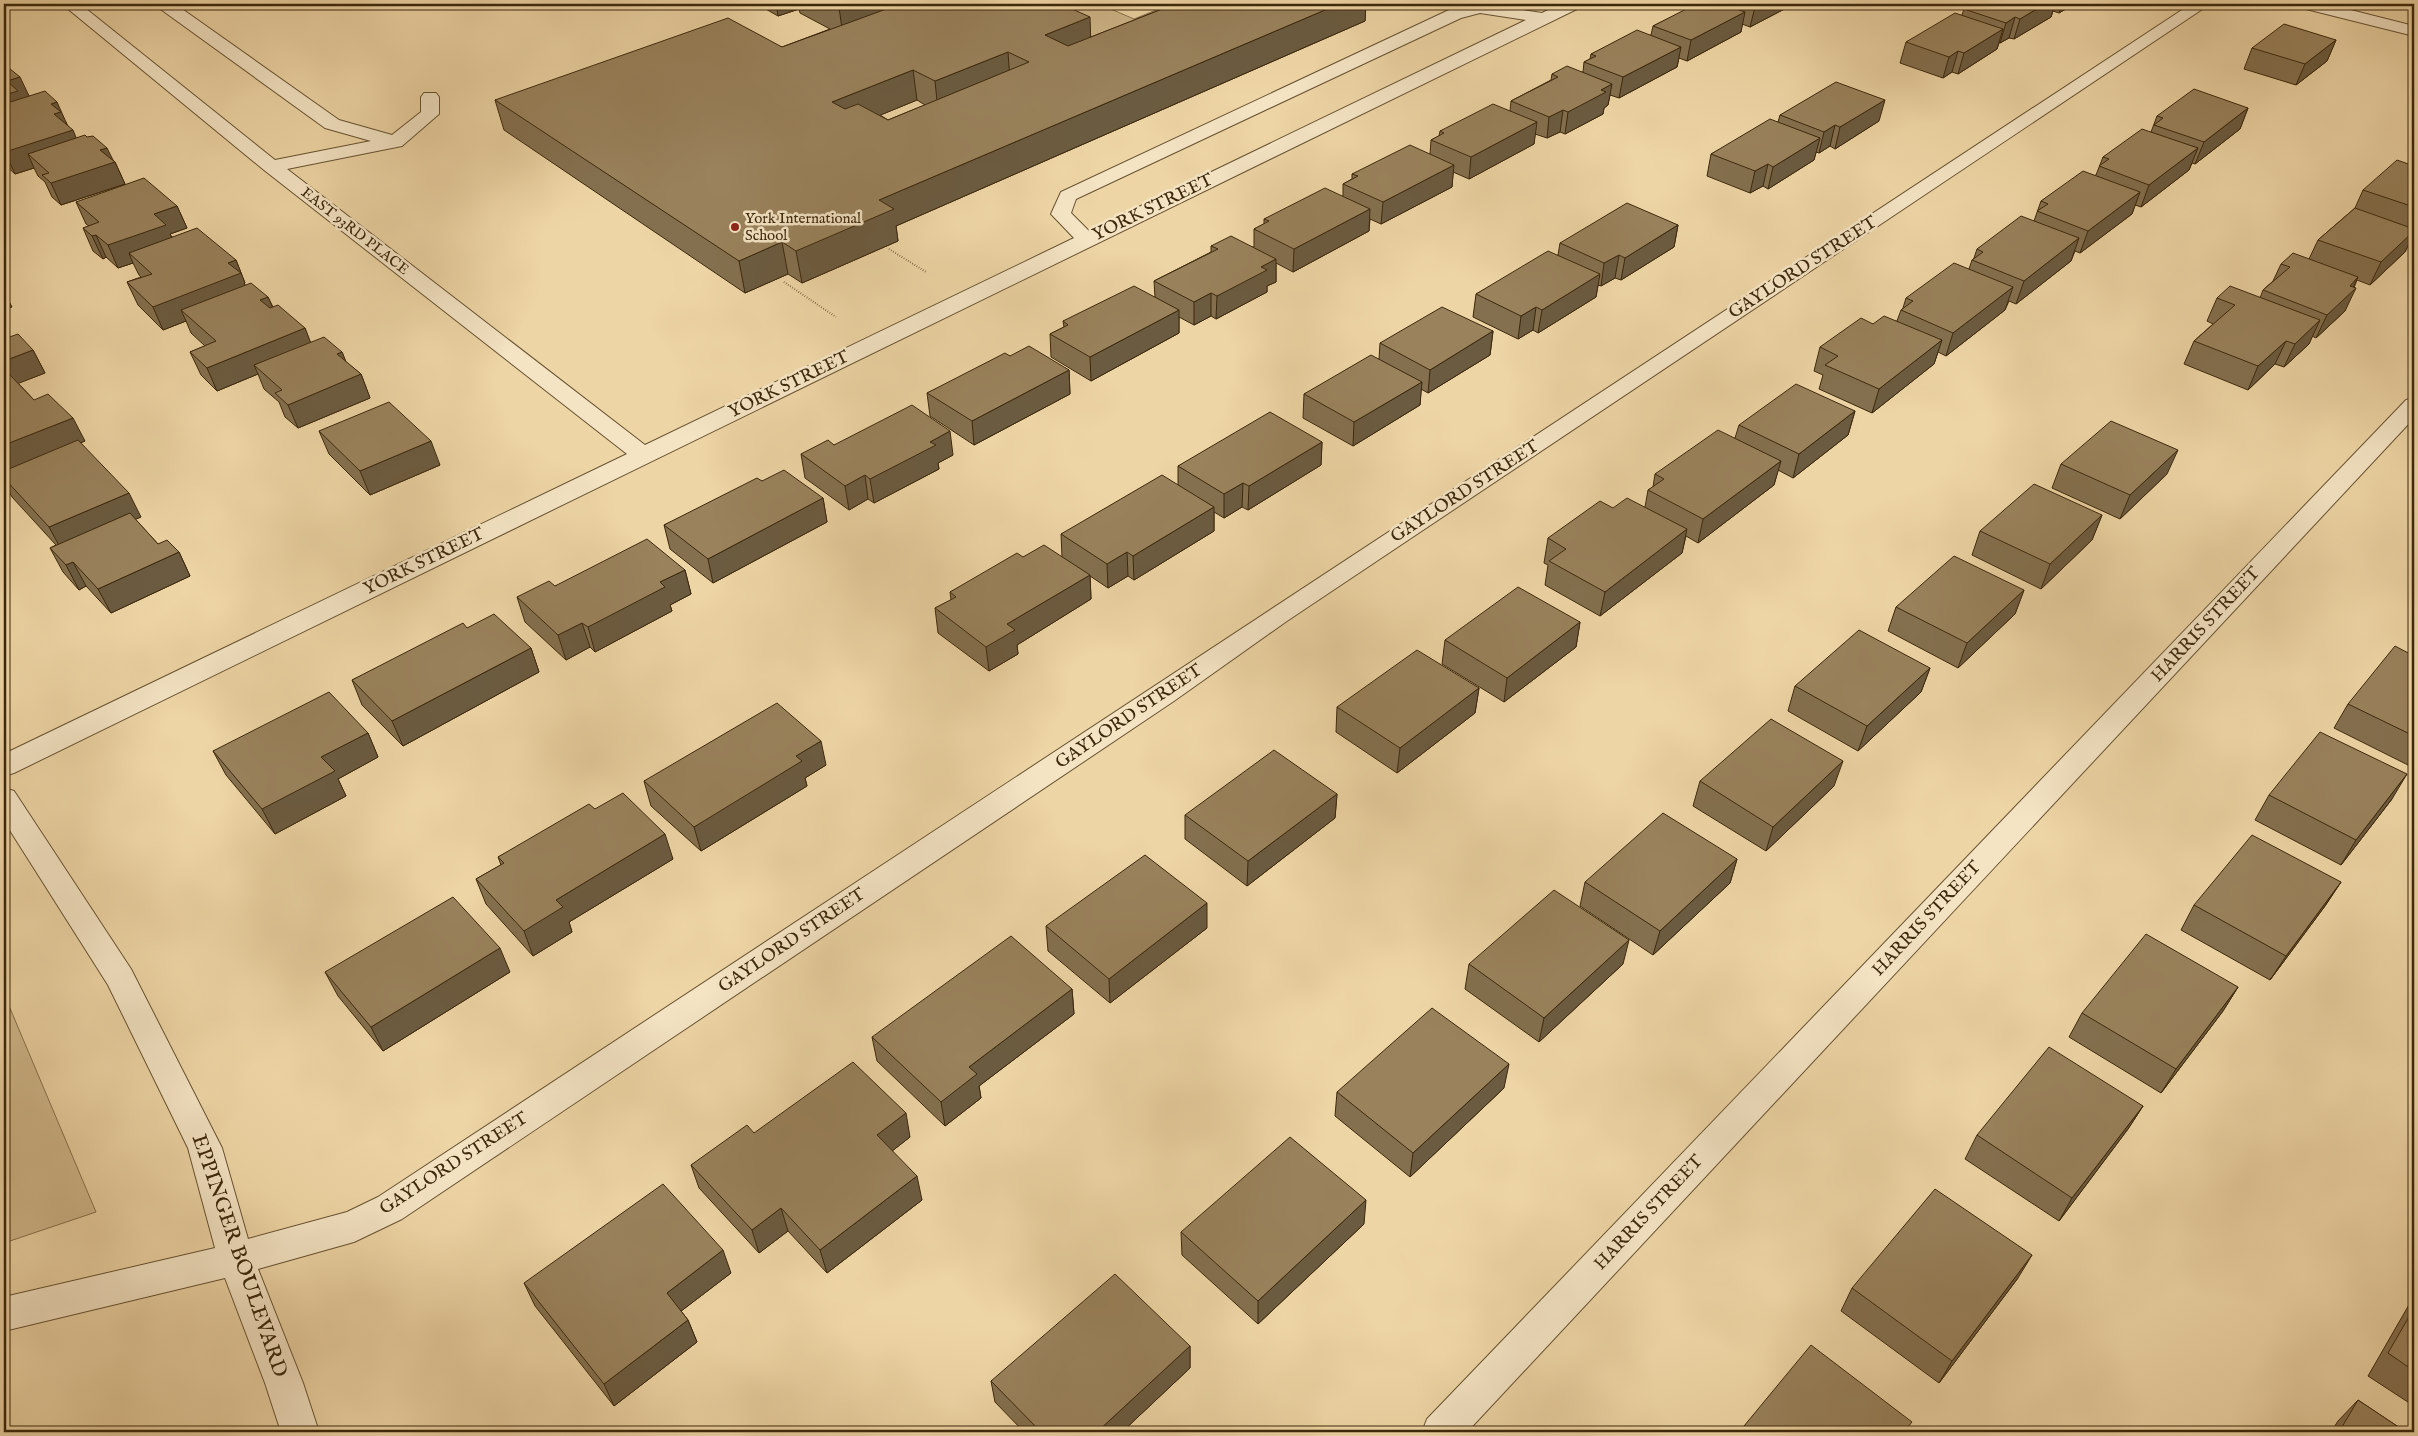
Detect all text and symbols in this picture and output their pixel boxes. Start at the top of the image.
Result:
street label: YORK STREET [1089,169,1217,247]
street label: EAST 93RD PLACE [297,183,413,279]
place label: York International School [745,209,862,245]
street label: GAYLORD STREET [1725,211,1881,325]
marker: York International School [729,221,741,233]
street label: YORK STREET [725,346,853,424]
street label: GAYLORD STREET [1387,435,1543,549]
street label: YORK STREET [360,523,488,601]
street label: HARRIS STREET [2147,562,2265,688]
street label: GAYLORD STREET [1051,659,1207,775]
street label: HARRIS STREET [1868,856,1986,982]
street label: GAYLORD STREET [714,883,870,999]
street label: GAYLORD STREET [376,1107,532,1221]
street label: EPPINGER BOULEVARD [185,1131,293,1381]
street label: HARRIS STREET [1590,1150,1708,1276]

